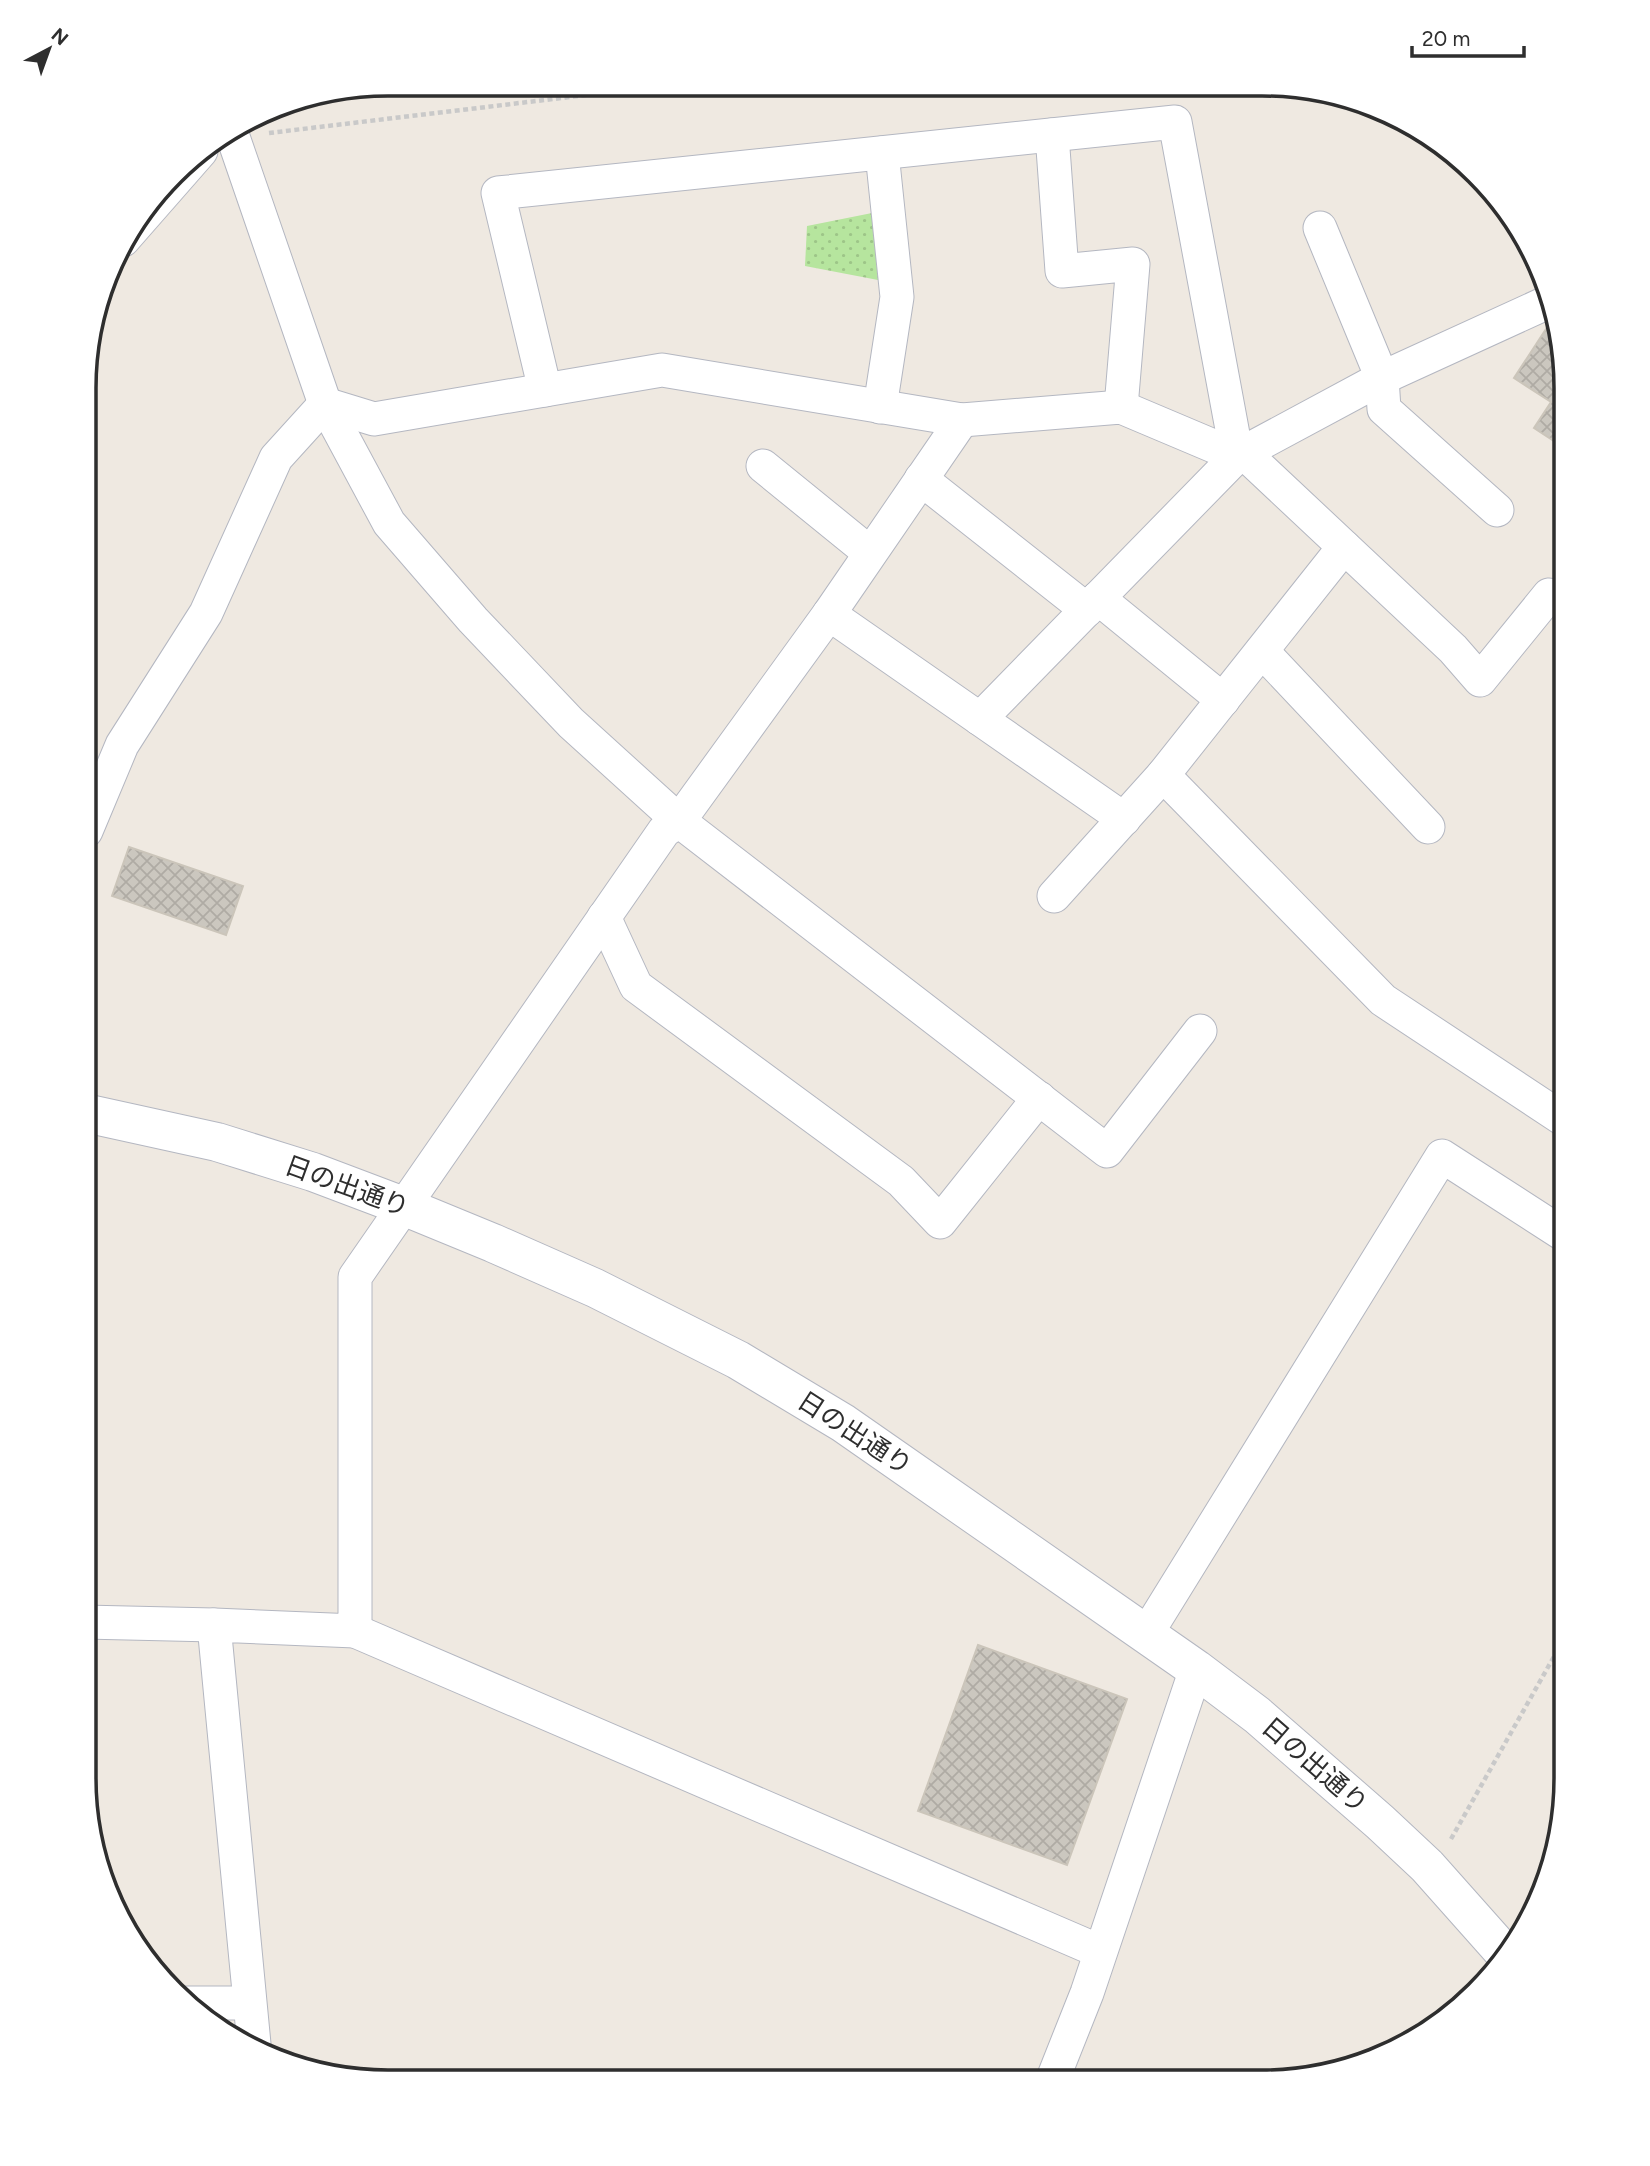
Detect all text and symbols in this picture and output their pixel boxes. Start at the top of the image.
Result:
north arrow [14,14,84,84]
scale bar [1412,14,1524,58]
text: N [47,23,73,50]
text: 20 m [1422,26,1470,51]
street label: 日の出通り [280,1149,414,1223]
street label: 日の出通り [792,1384,918,1482]
street label: 日の出通り [1255,1710,1375,1820]

